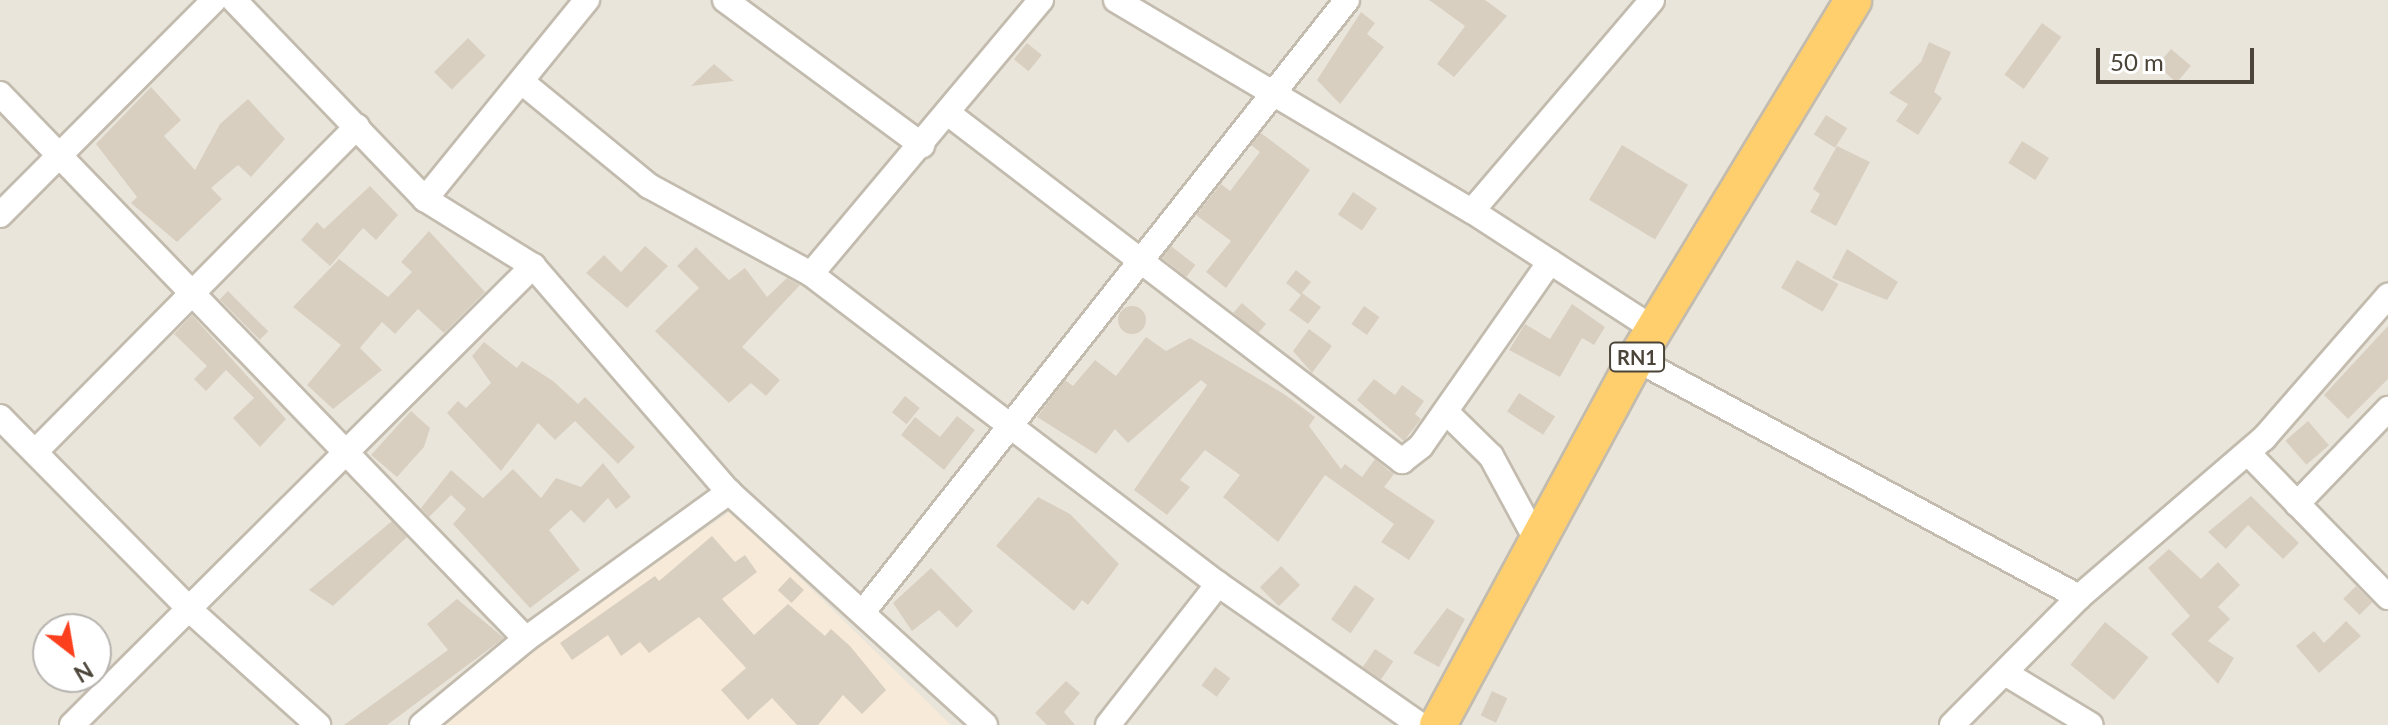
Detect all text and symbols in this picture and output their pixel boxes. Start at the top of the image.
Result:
scale bar [2100,32,2258,82]
text: 50 m [2110,47,2164,76]
road number: RN1 [1609,341,1665,373]
north arrow [32,613,112,693]
text: N [69,656,98,688]

